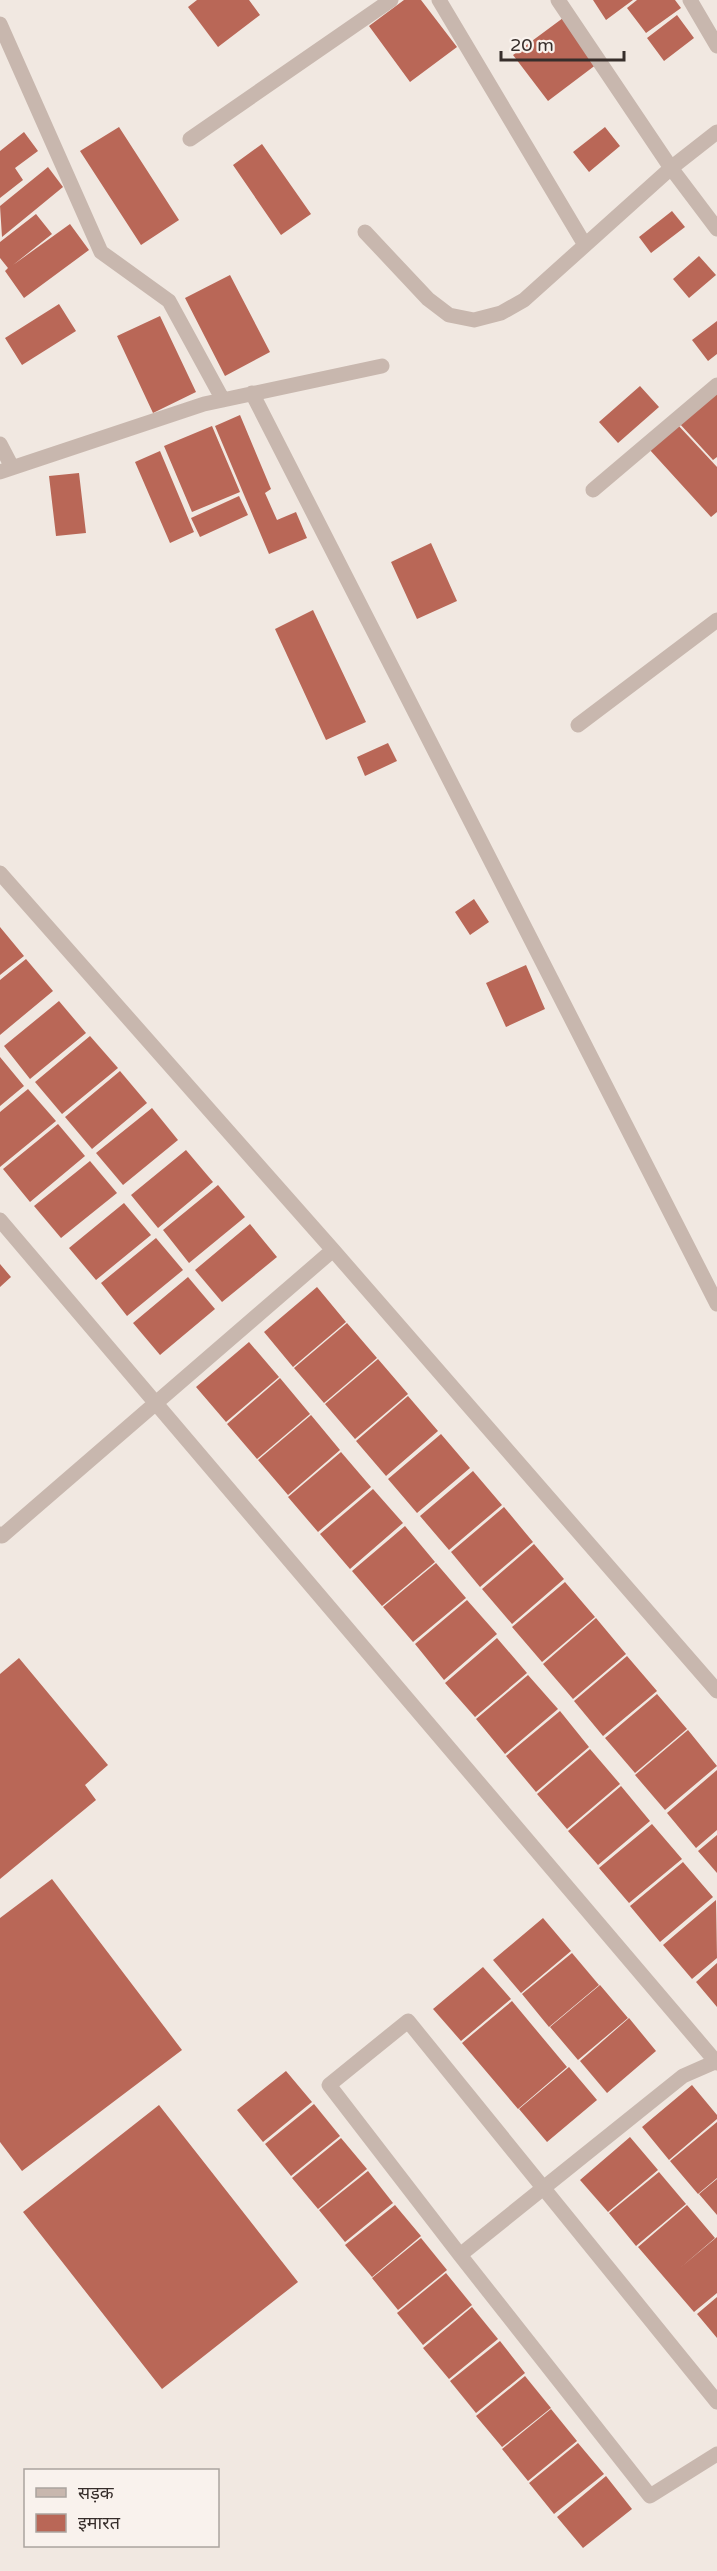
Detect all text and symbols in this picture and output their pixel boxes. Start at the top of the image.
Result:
scale bar [501,24,624,62]
text: 20 m [510,34,554,56]
legend [24,2469,219,2547]
text: सड़क [78,2482,115,2504]
text: इमारत [78,2512,121,2534]

